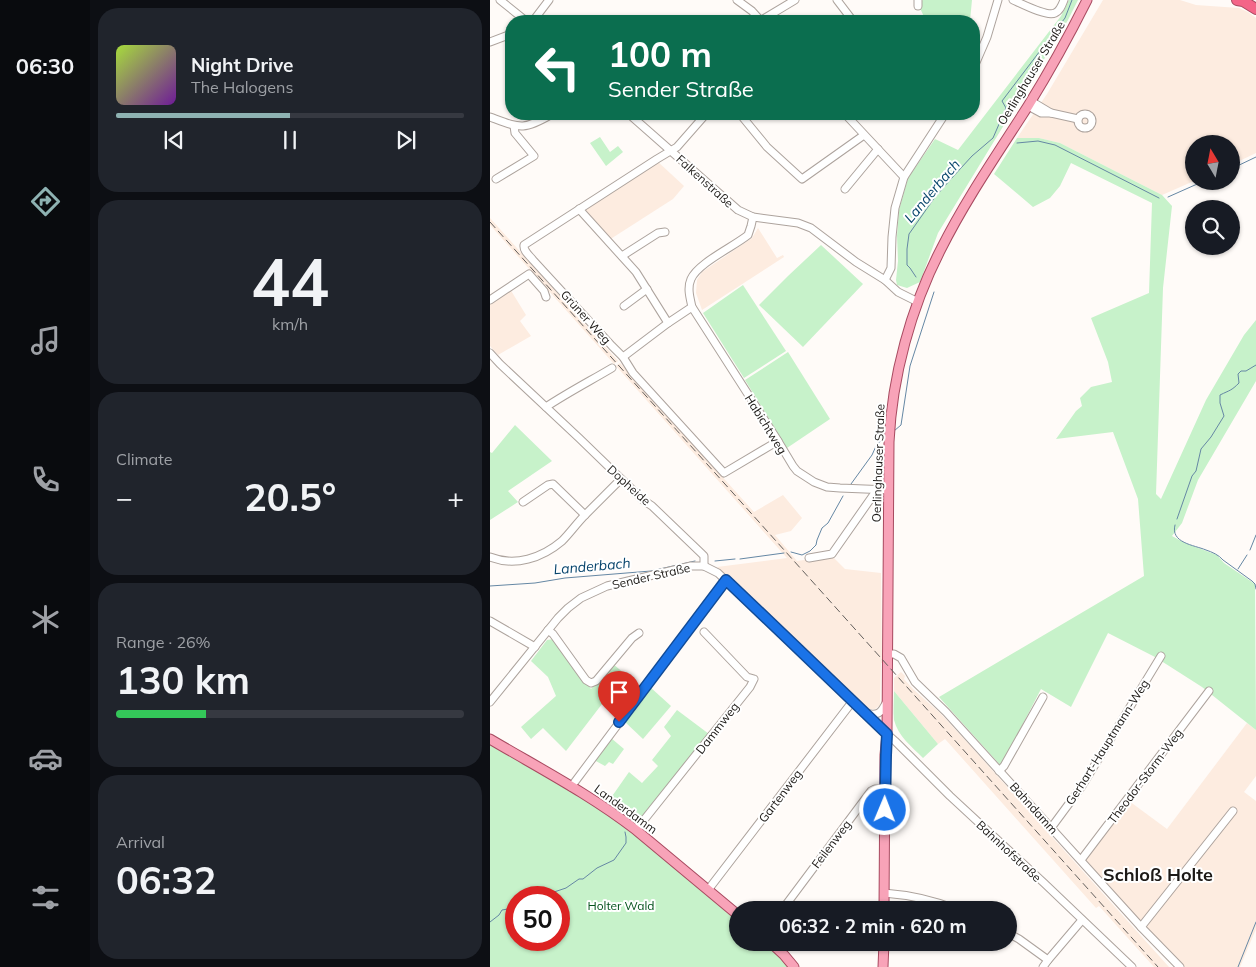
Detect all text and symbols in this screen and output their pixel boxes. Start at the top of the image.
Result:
street label: Oerlinghauser Straße [994,18,1068,128]
text: 100 m [608,32,712,76]
icon: left [525,35,590,100]
text: 06:30 [16,52,74,80]
text: Night Drive [191,53,293,77]
text: Sender Straße [608,75,754,103]
text: The Halogens [191,77,293,97]
icon: previous [160,126,188,154]
icon: pause [276,126,304,154]
icon: next [392,126,420,154]
north arrow [1185,135,1240,190]
map controls [1185,135,1240,255]
street label: Falkenstraße [673,151,737,211]
water label: Landerbach [900,156,964,226]
icon: directions [28,184,63,219]
button: search [1185,200,1240,255]
text: 44 [251,241,329,322]
street label: Grüner Weg [558,287,614,347]
text: km/h [272,314,308,334]
icon: music [28,323,63,358]
street label: Habichtweg [742,391,790,457]
street label: Oerlinghauser Straße [868,404,888,522]
text: Climate [116,449,172,469]
icon: phone [28,462,63,497]
street label: Dopheide [604,462,654,508]
text: 20.5° [244,473,336,521]
text: − [116,480,133,515]
text: + [447,480,464,515]
water label: Landerbach [553,554,631,578]
street label: Sender Straße [611,560,691,592]
icon: climate [28,602,63,637]
text: Range · 26% [116,632,211,652]
text: 130 km [116,656,250,704]
pin [598,671,640,722]
street label: Gerhart-Hauptmann-Weg [1062,676,1152,808]
icon: arrive [605,678,633,706]
street label: Dammweg [692,699,742,757]
street label: Theodor-Storm-Weg [1104,726,1186,826]
icon: car [28,741,63,776]
street label: Gartenweg [755,767,805,825]
street label: Bahndamm [1007,779,1061,837]
street label: Landerdamm [592,781,660,837]
position arrow [858,783,910,835]
street label: Feilenweg [808,817,854,871]
street label: Bahnhofstraße [974,817,1044,885]
text: Arrival [116,832,165,852]
text: 06:32 [116,856,217,904]
district label: Schloß Holte [1103,863,1213,886]
icon: filters [28,880,63,915]
speed limit sign: 50 [505,886,570,951]
park label: Holter Wald [588,898,654,913]
text: 06:32 · 2 min · 620 m [779,914,967,938]

